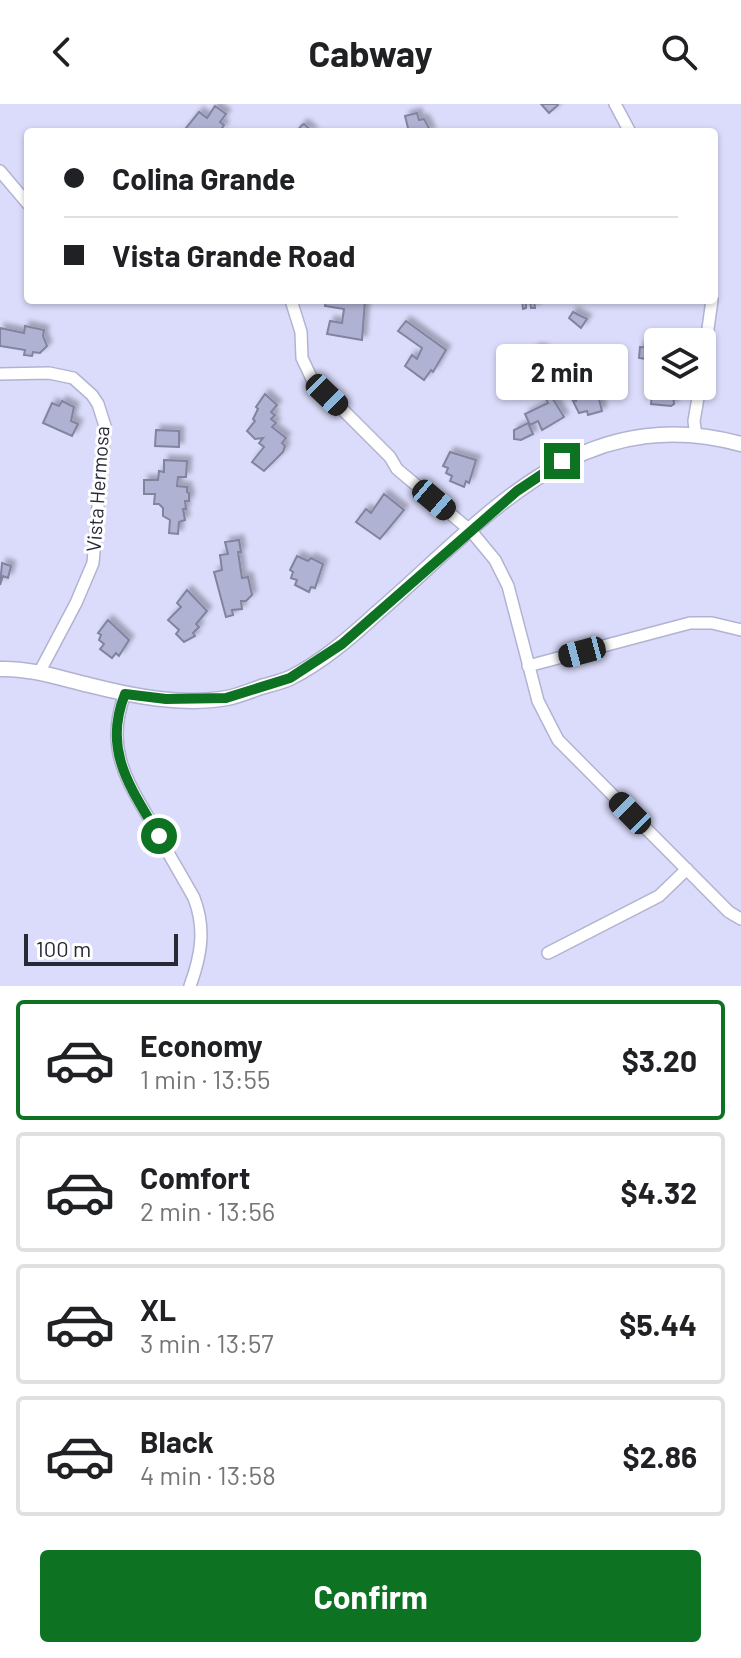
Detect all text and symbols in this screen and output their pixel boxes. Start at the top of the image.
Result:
icon: back [40,30,84,74]
icon: search [657,30,701,74]
text: Cabway [308,31,433,74]
text: Colina Grande [112,160,295,196]
text: Vista Grande Road [112,237,356,273]
map controls [644,328,716,400]
button: layers [644,328,716,400]
callout: 2 min [496,345,628,401]
text: 2 min [531,356,593,387]
car [301,370,353,420]
street label: Vista Hermosa [81,425,113,553]
route end [544,443,580,479]
car [408,475,460,525]
car [556,634,608,670]
car [605,788,655,838]
route start [141,818,177,854]
scale bar [24,930,178,966]
text: 100 m [36,935,91,961]
icon: car [44,1024,116,1096]
text: Economy [140,1027,263,1063]
text: $3.20 [622,1042,697,1078]
text: 1 min · 13:55 [140,1063,270,1094]
icon: car [44,1156,116,1228]
text: Comfort [140,1159,250,1195]
text: $4.32 [621,1174,697,1210]
text: 2 min · 13:56 [140,1195,275,1226]
icon: car [44,1288,116,1360]
text: XL [140,1291,176,1327]
text: $5.44 [619,1306,697,1342]
text: 3 min · 13:57 [140,1327,274,1358]
icon: car [44,1420,116,1492]
text: Black [140,1423,214,1459]
text: $2.86 [623,1438,697,1474]
text: 4 min · 13:58 [140,1459,276,1490]
button: Confirm [40,1550,701,1642]

